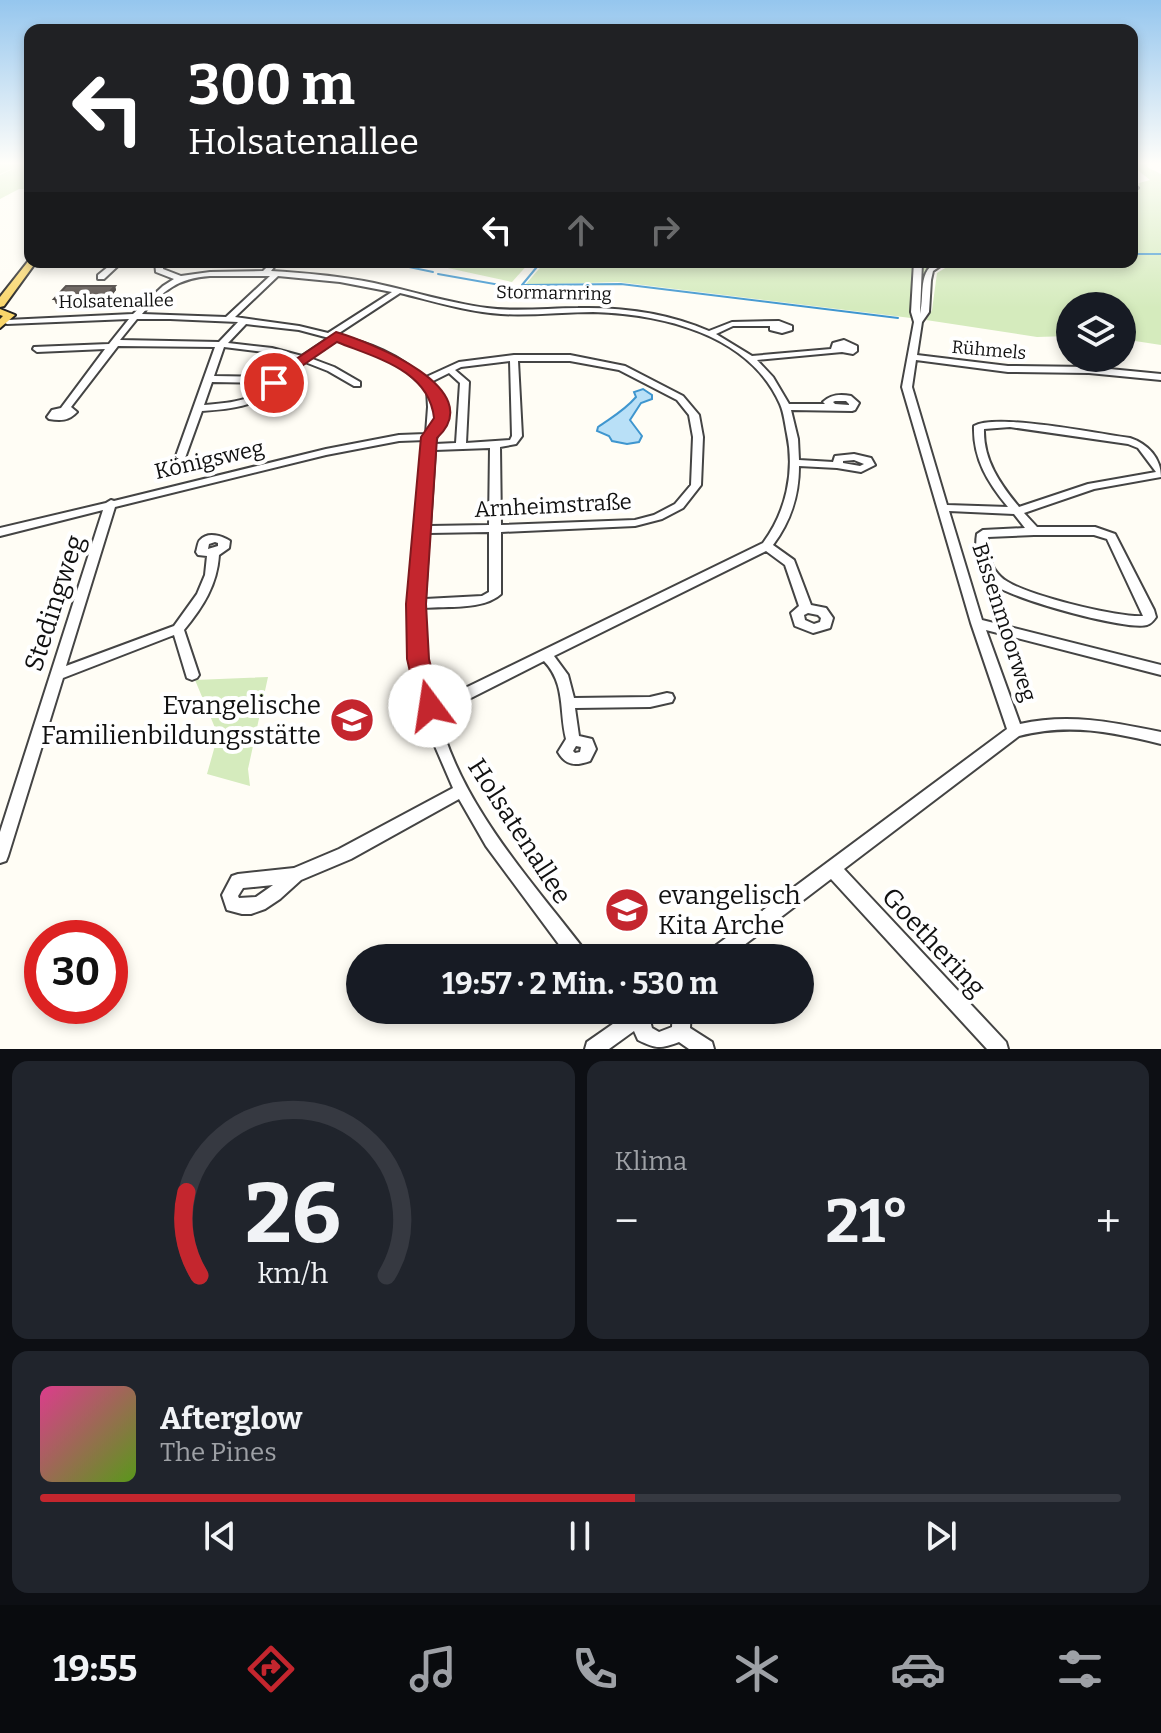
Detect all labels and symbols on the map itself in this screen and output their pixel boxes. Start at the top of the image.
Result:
street label: Stormarnring [496,281,612,305]
street label: Holsatenallee [58,289,174,313]
street label: Rühmels [951,336,1027,364]
pin [240,349,308,417]
street label: Königsweg [152,434,266,485]
street label: Arnheimstraße [474,488,632,523]
street label: Stedingweg [18,531,91,675]
street label: Bissenmoorweg [966,540,1043,705]
position arrow [388,664,472,748]
place label: Evangelische Familienbildungsstätte [41,690,321,751]
school or university icon: Evangelische Familienbildungsstätte [328,696,376,744]
street label: Holsatenallee [461,753,578,910]
place label: evangelisch Kita Arche [658,880,801,941]
street label: Goethering [875,881,992,1003]
school or university icon: evangelisch Kita Arche [603,886,651,934]
speed limit sign: 30 [24,920,128,1024]

